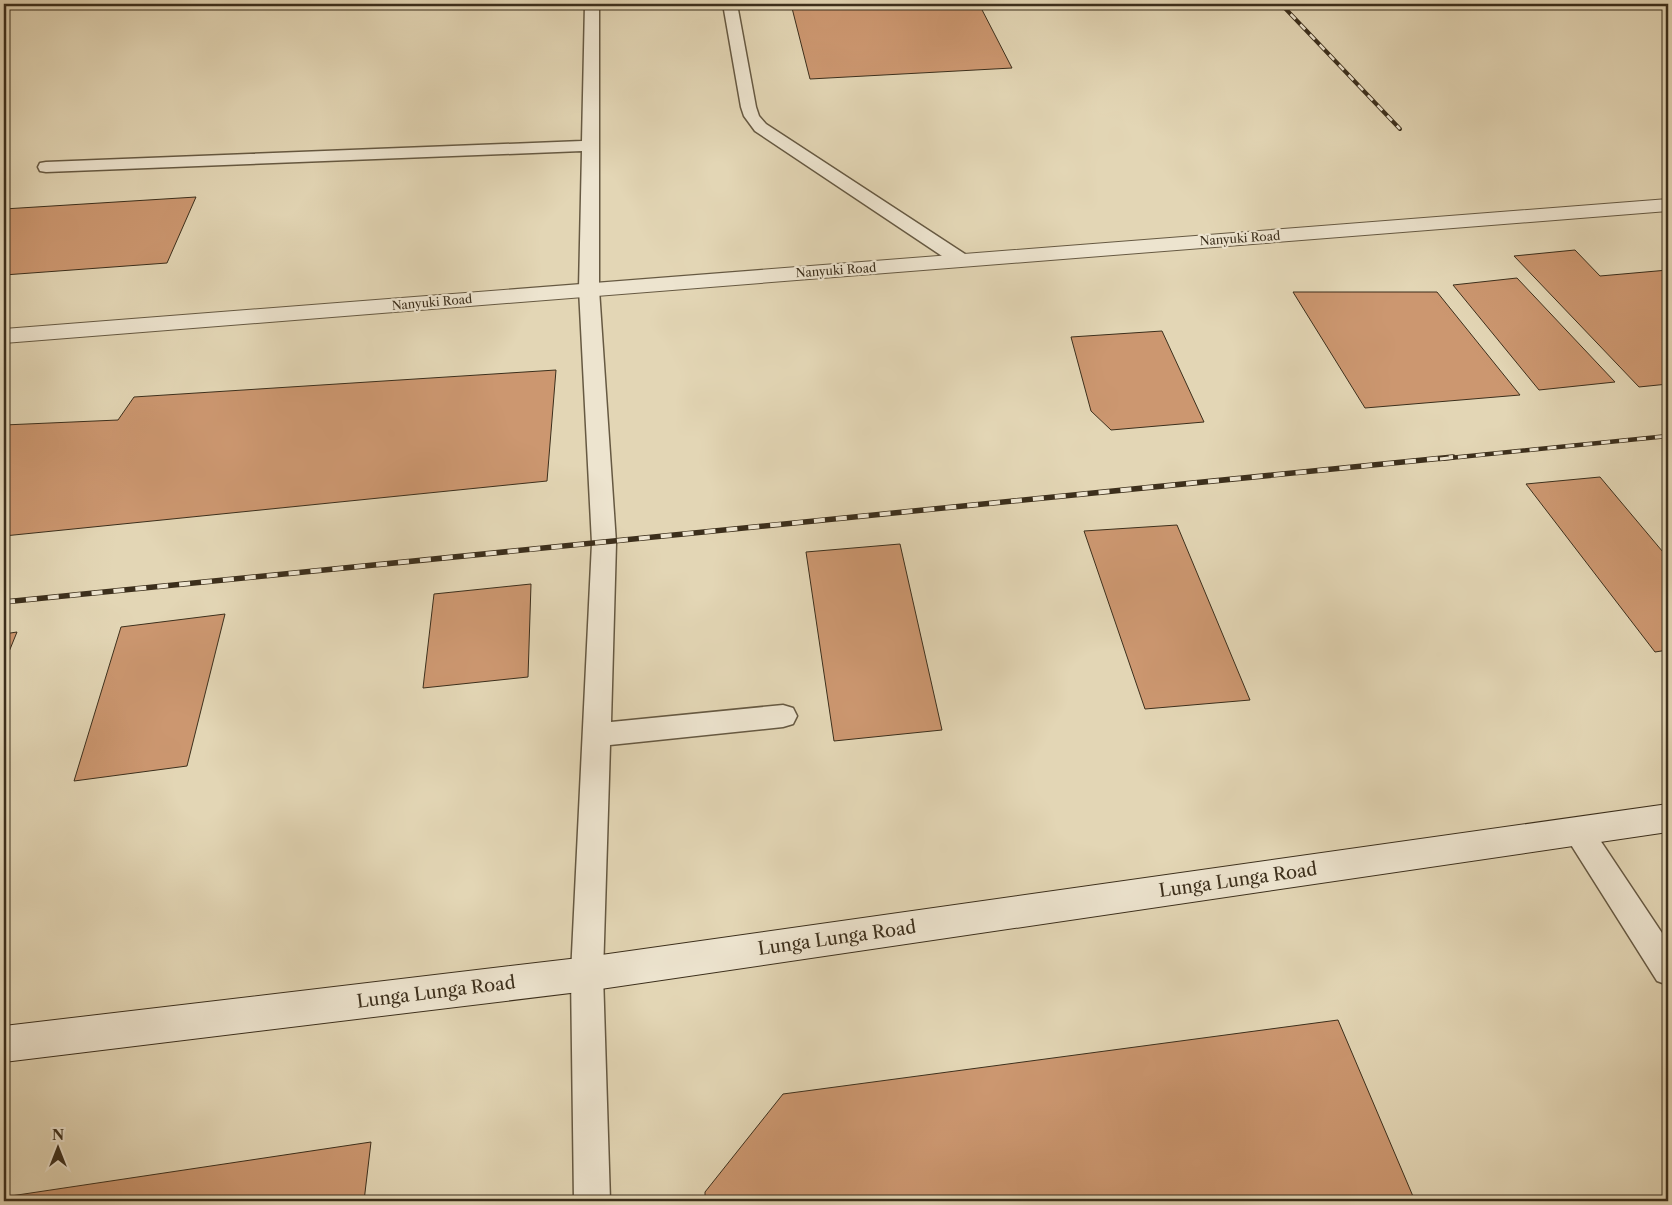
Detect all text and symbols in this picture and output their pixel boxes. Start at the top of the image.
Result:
street label: Nanyuki Road [1199,228,1281,248]
street label: Nanyuki Road [795,260,877,280]
street label: Nanyuki Road [391,291,474,313]
street label: Lunga Lunga Road [1157,858,1319,902]
street label: Lunga Lunga Road [756,916,918,960]
street label: Lunga Lunga Road [355,971,517,1013]
north arrow [32,1122,82,1172]
text: N [52,1126,64,1144]

